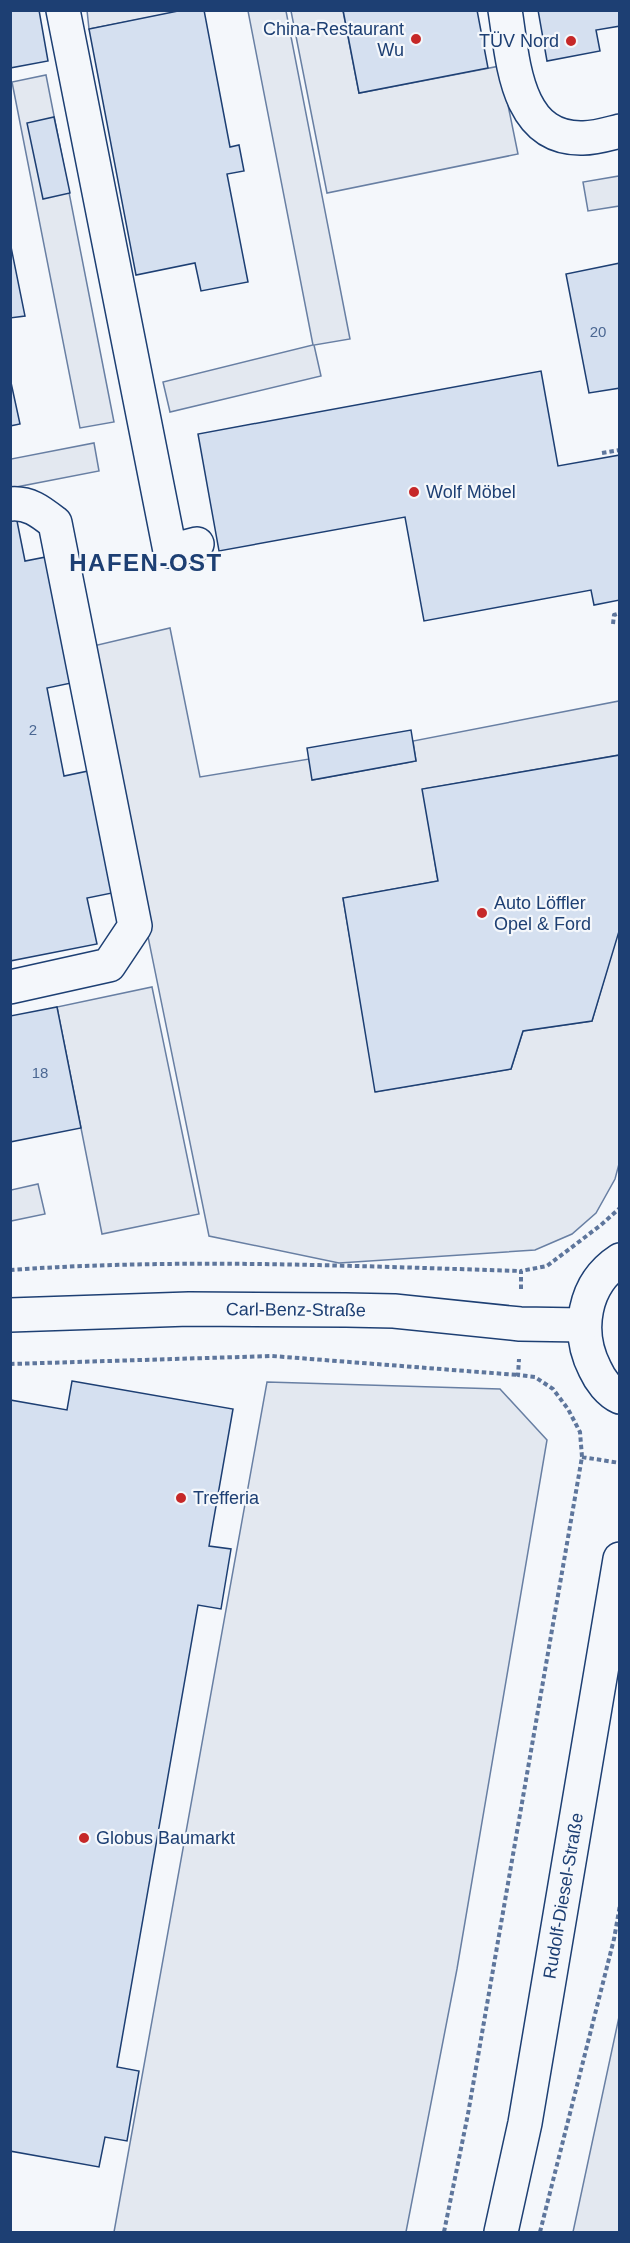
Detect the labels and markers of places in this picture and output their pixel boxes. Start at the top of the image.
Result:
place label: China-Restaurant Wu [263,19,404,60]
place label: TÜV Nord [479,31,559,51]
marker: China-Restaurant Wu [409,32,423,46]
marker: TÜV Nord [564,34,578,48]
place label: Wolf Möbel [426,482,516,502]
marker: Wolf Möbel [407,485,421,499]
place label: Auto Löffler Opel & Ford [494,893,591,934]
marker: Auto Löffler Opel & Ford [475,906,489,920]
place label: Trefferia [193,1488,260,1508]
marker: Trefferia [174,1491,188,1505]
place label: Globus Baumarkt [96,1828,235,1848]
marker: Globus Baumarkt [77,1831,91,1845]

